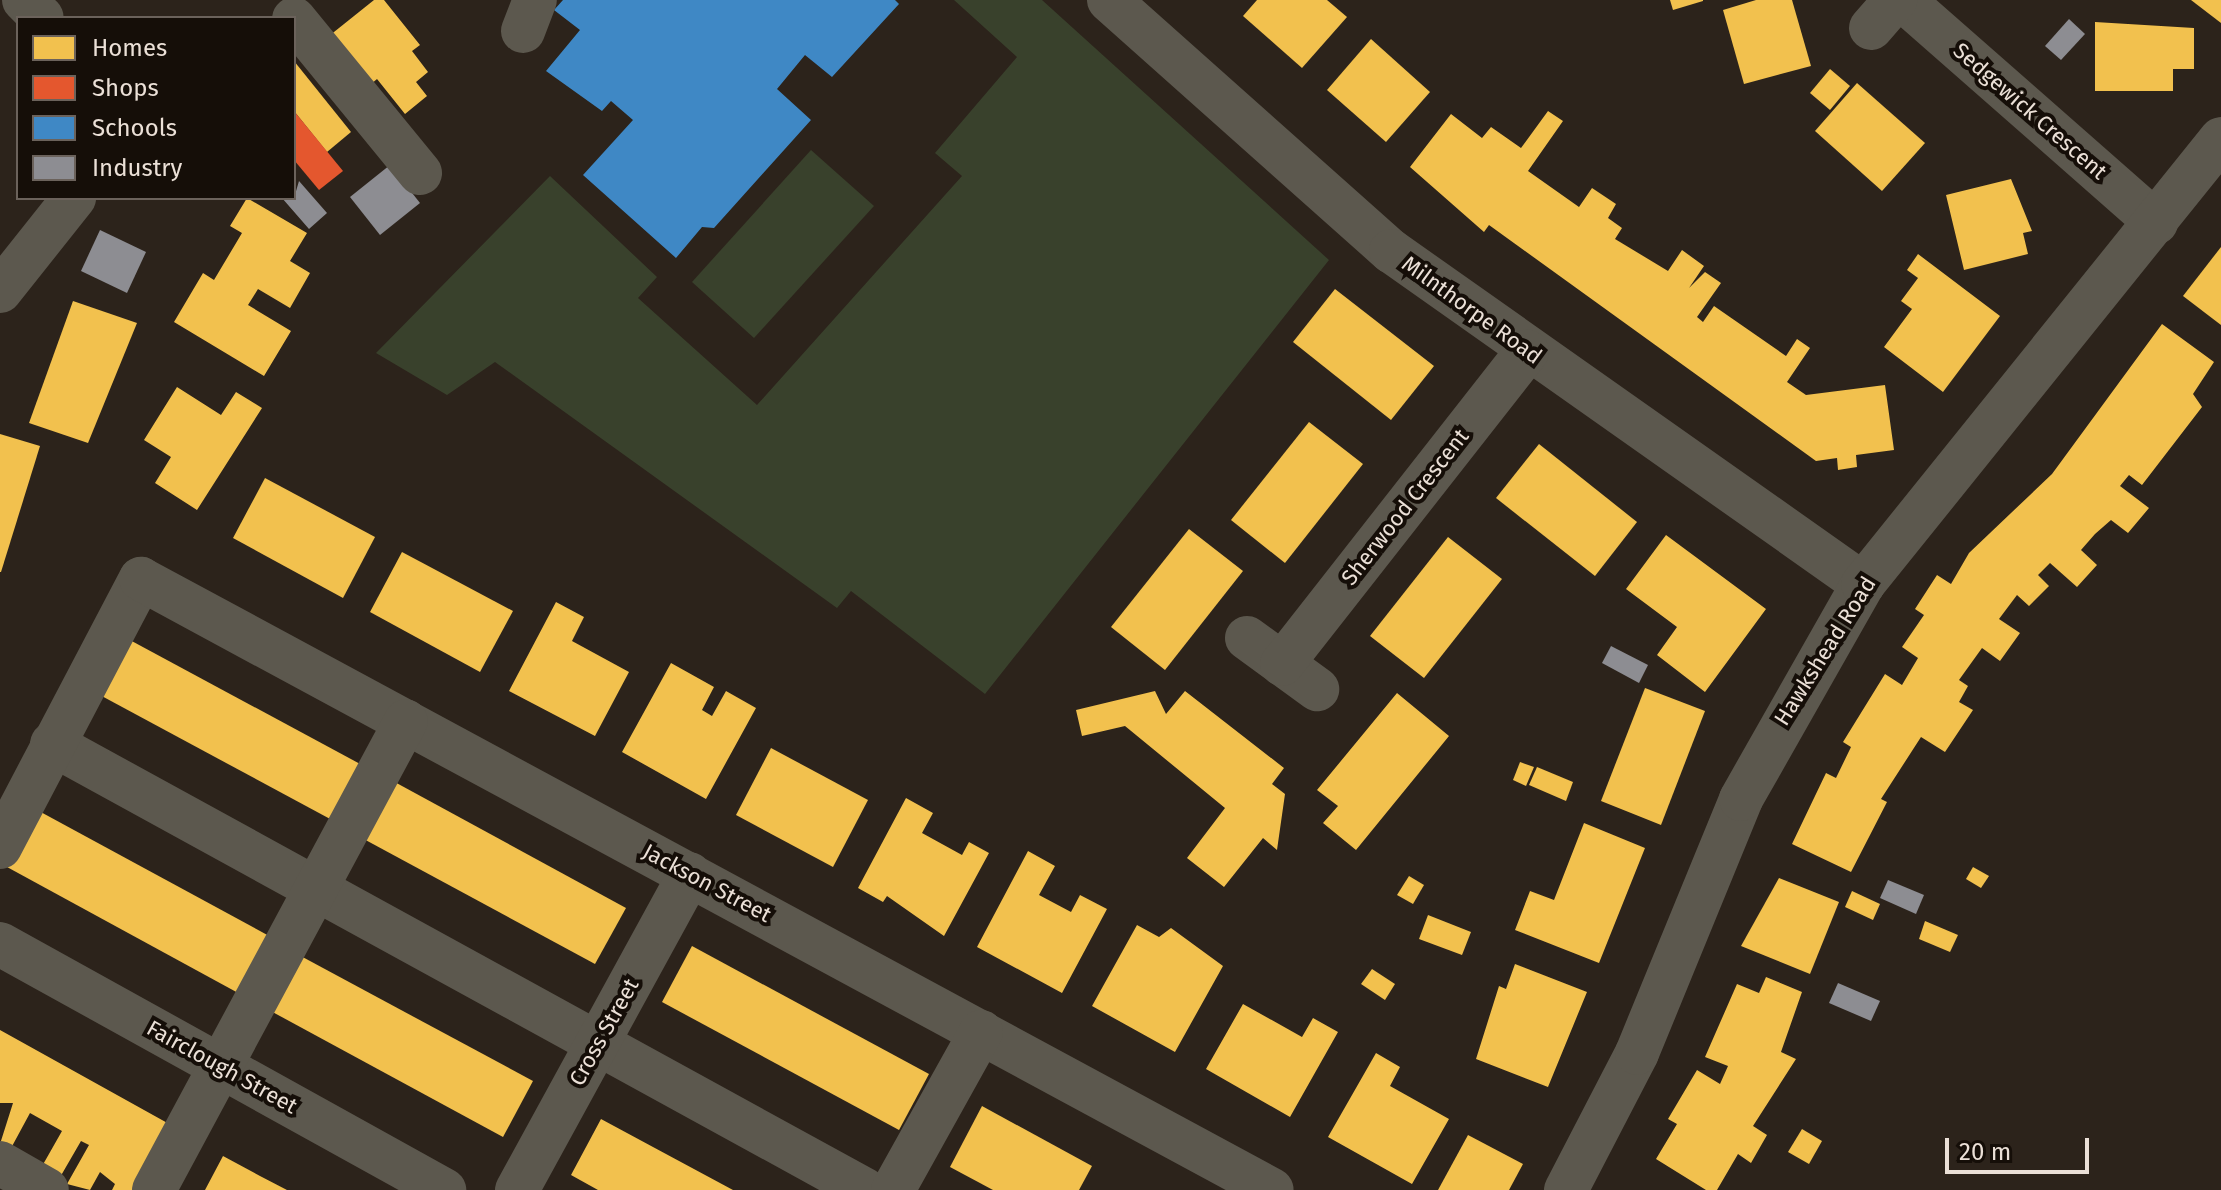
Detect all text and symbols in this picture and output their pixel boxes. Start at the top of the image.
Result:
legend [16,16,296,200]
text: Homes [92,34,167,62]
street label: Sedgewick Crescent [1948,37,2112,185]
text: Shops [92,74,159,102]
text: Schools [92,114,177,142]
text: Industry [92,154,182,182]
street label: Milnthorpe Road [1397,250,1547,370]
street label: Sherwood Crescent [1336,424,1474,590]
street label: Hawkshead Road [1769,572,1881,730]
street label: Jackson Street [638,838,776,928]
street label: Cross Street [564,974,644,1090]
street label: Fairclough Street [142,1015,302,1119]
scale bar [1949,1122,2093,1172]
text: 20 m [1959,1138,2011,1166]

